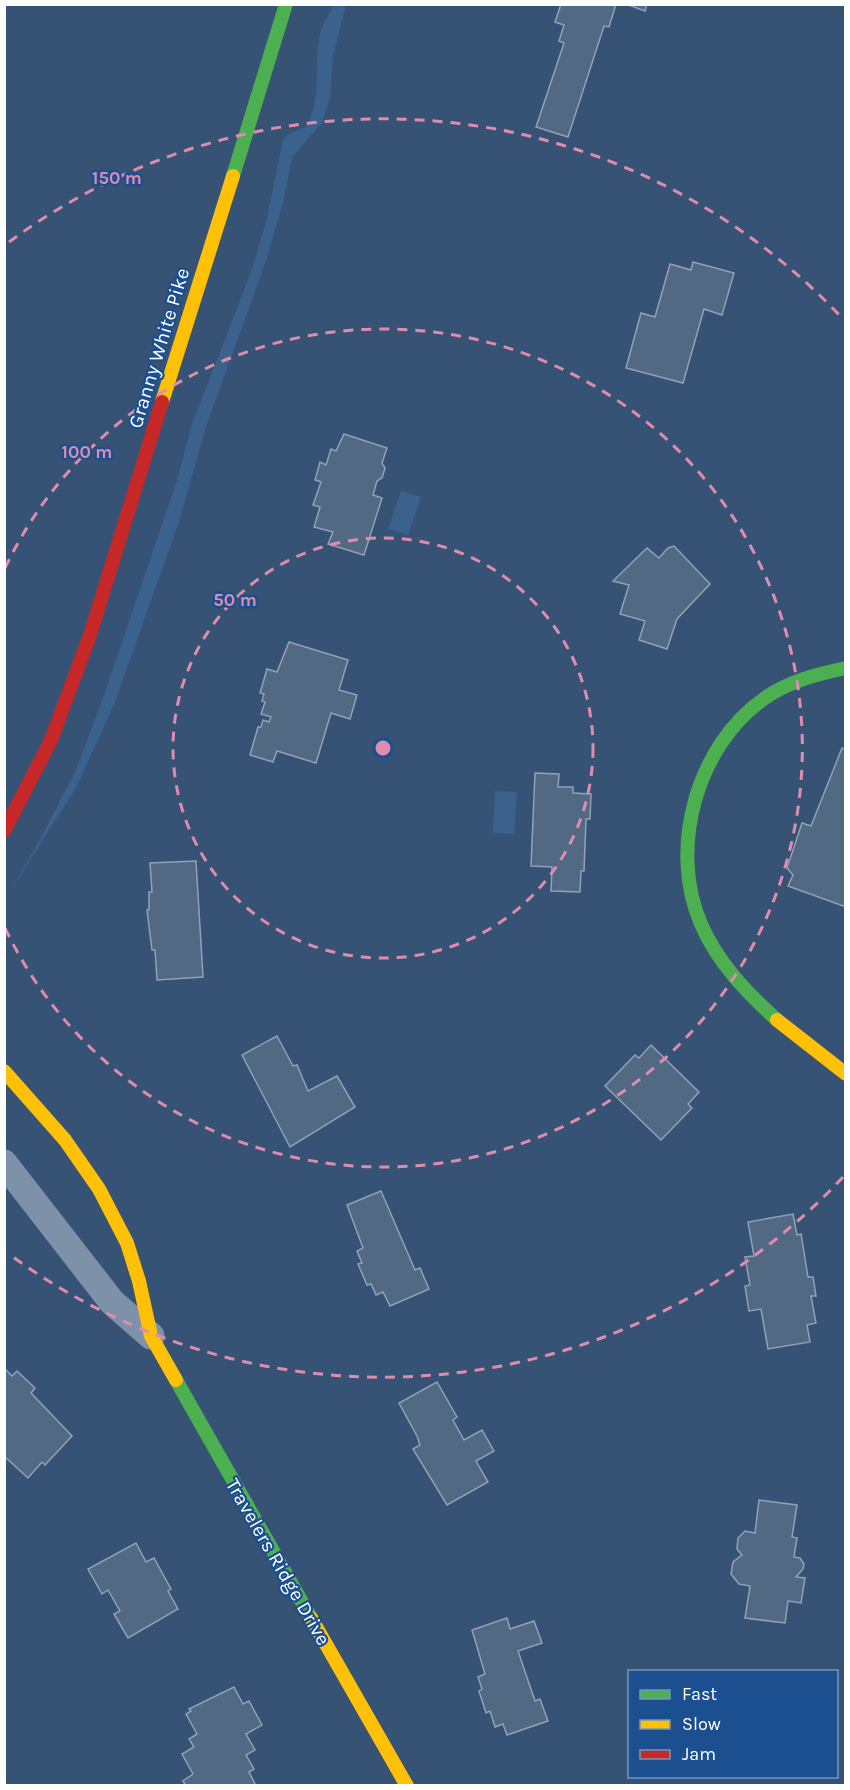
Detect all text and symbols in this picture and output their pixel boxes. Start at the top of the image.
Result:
text: 150 m [92,167,142,189]
street label: Granny White Pike [124,265,194,431]
text: 100 m [62,441,112,463]
text: 50 m [213,589,257,611]
centre of rings [373,738,393,758]
street label: Travelers Ridge Drive [221,1475,335,1649]
legend [628,1670,838,1778]
text: Fast [682,1683,717,1705]
text: Slow [682,1713,721,1735]
text: Jam [682,1743,716,1765]

